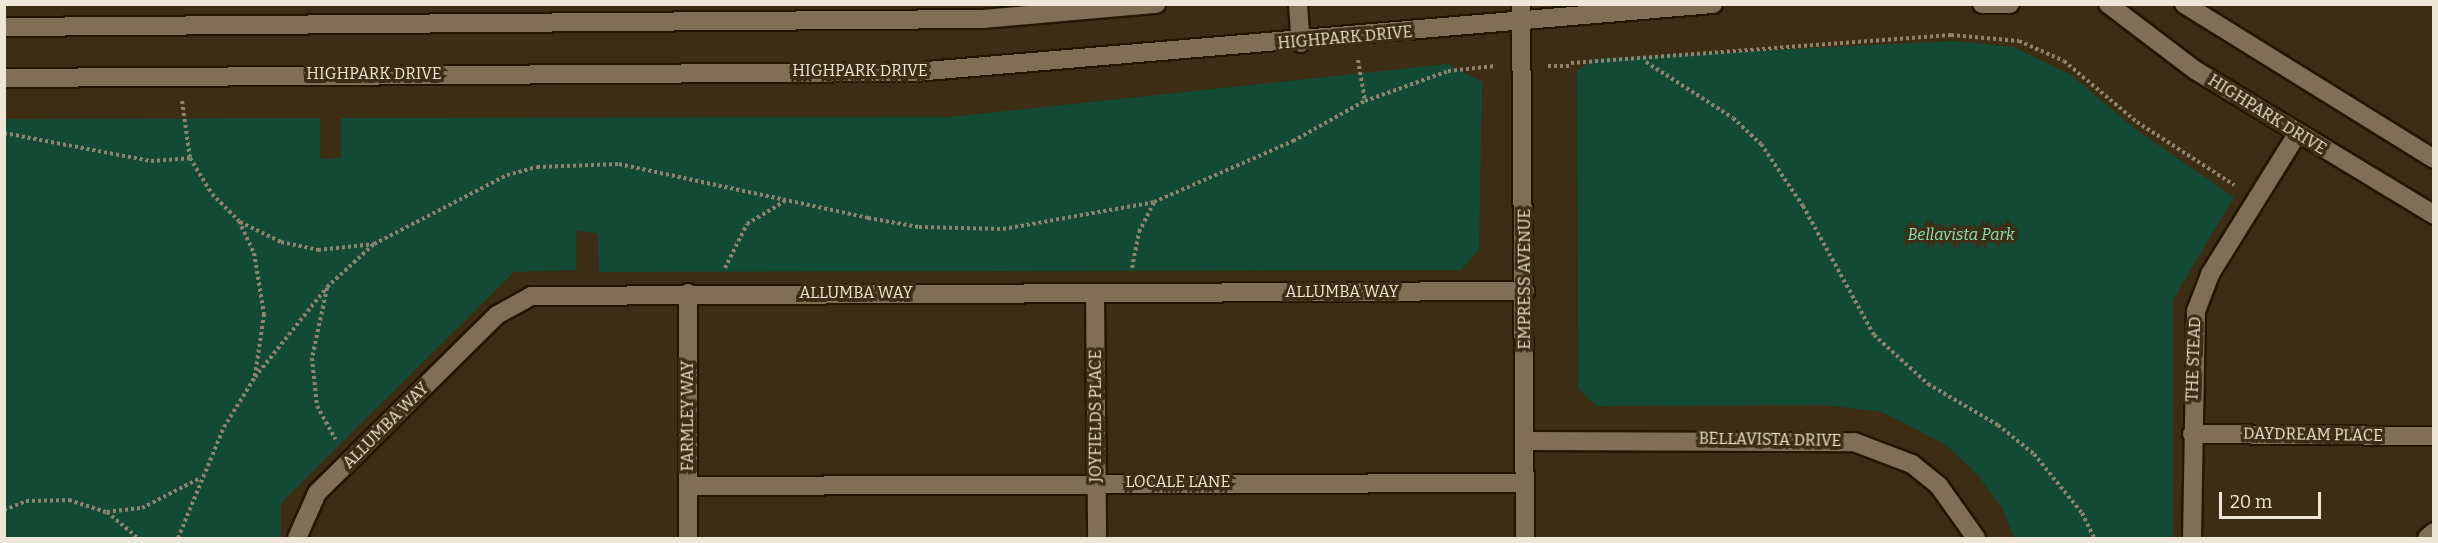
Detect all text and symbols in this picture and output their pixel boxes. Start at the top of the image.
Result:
street label: HIGHPARK DRIVE [1277,23,1413,53]
street label: HIGHPARK DRIVE [792,61,928,81]
street label: HIGHPARK DRIVE [306,64,442,84]
street label: HIGHPARK DRIVE [2205,71,2329,159]
street label: EMPRESS AVENUE [1515,208,1535,350]
park label: Bellavista Park [1907,225,2015,245]
street label: ALLUMBA WAY [1285,282,1399,302]
street label: ALLUMBA WAY [799,283,913,303]
street label: THE STEAD [2183,316,2205,402]
street label: JOYFIELDS PLACE [1086,350,1106,482]
street label: FARMLEY WAY [678,361,698,471]
street label: ALLUMBA WAY [339,379,433,473]
street label: DAYDREAM PLACE [2243,424,2383,446]
street label: BELLAVISTA DRIVE [1698,429,1842,451]
street label: LOCALE LANE [1126,472,1230,492]
scale bar [2222,480,2324,518]
text: 20 m [2230,491,2272,513]

